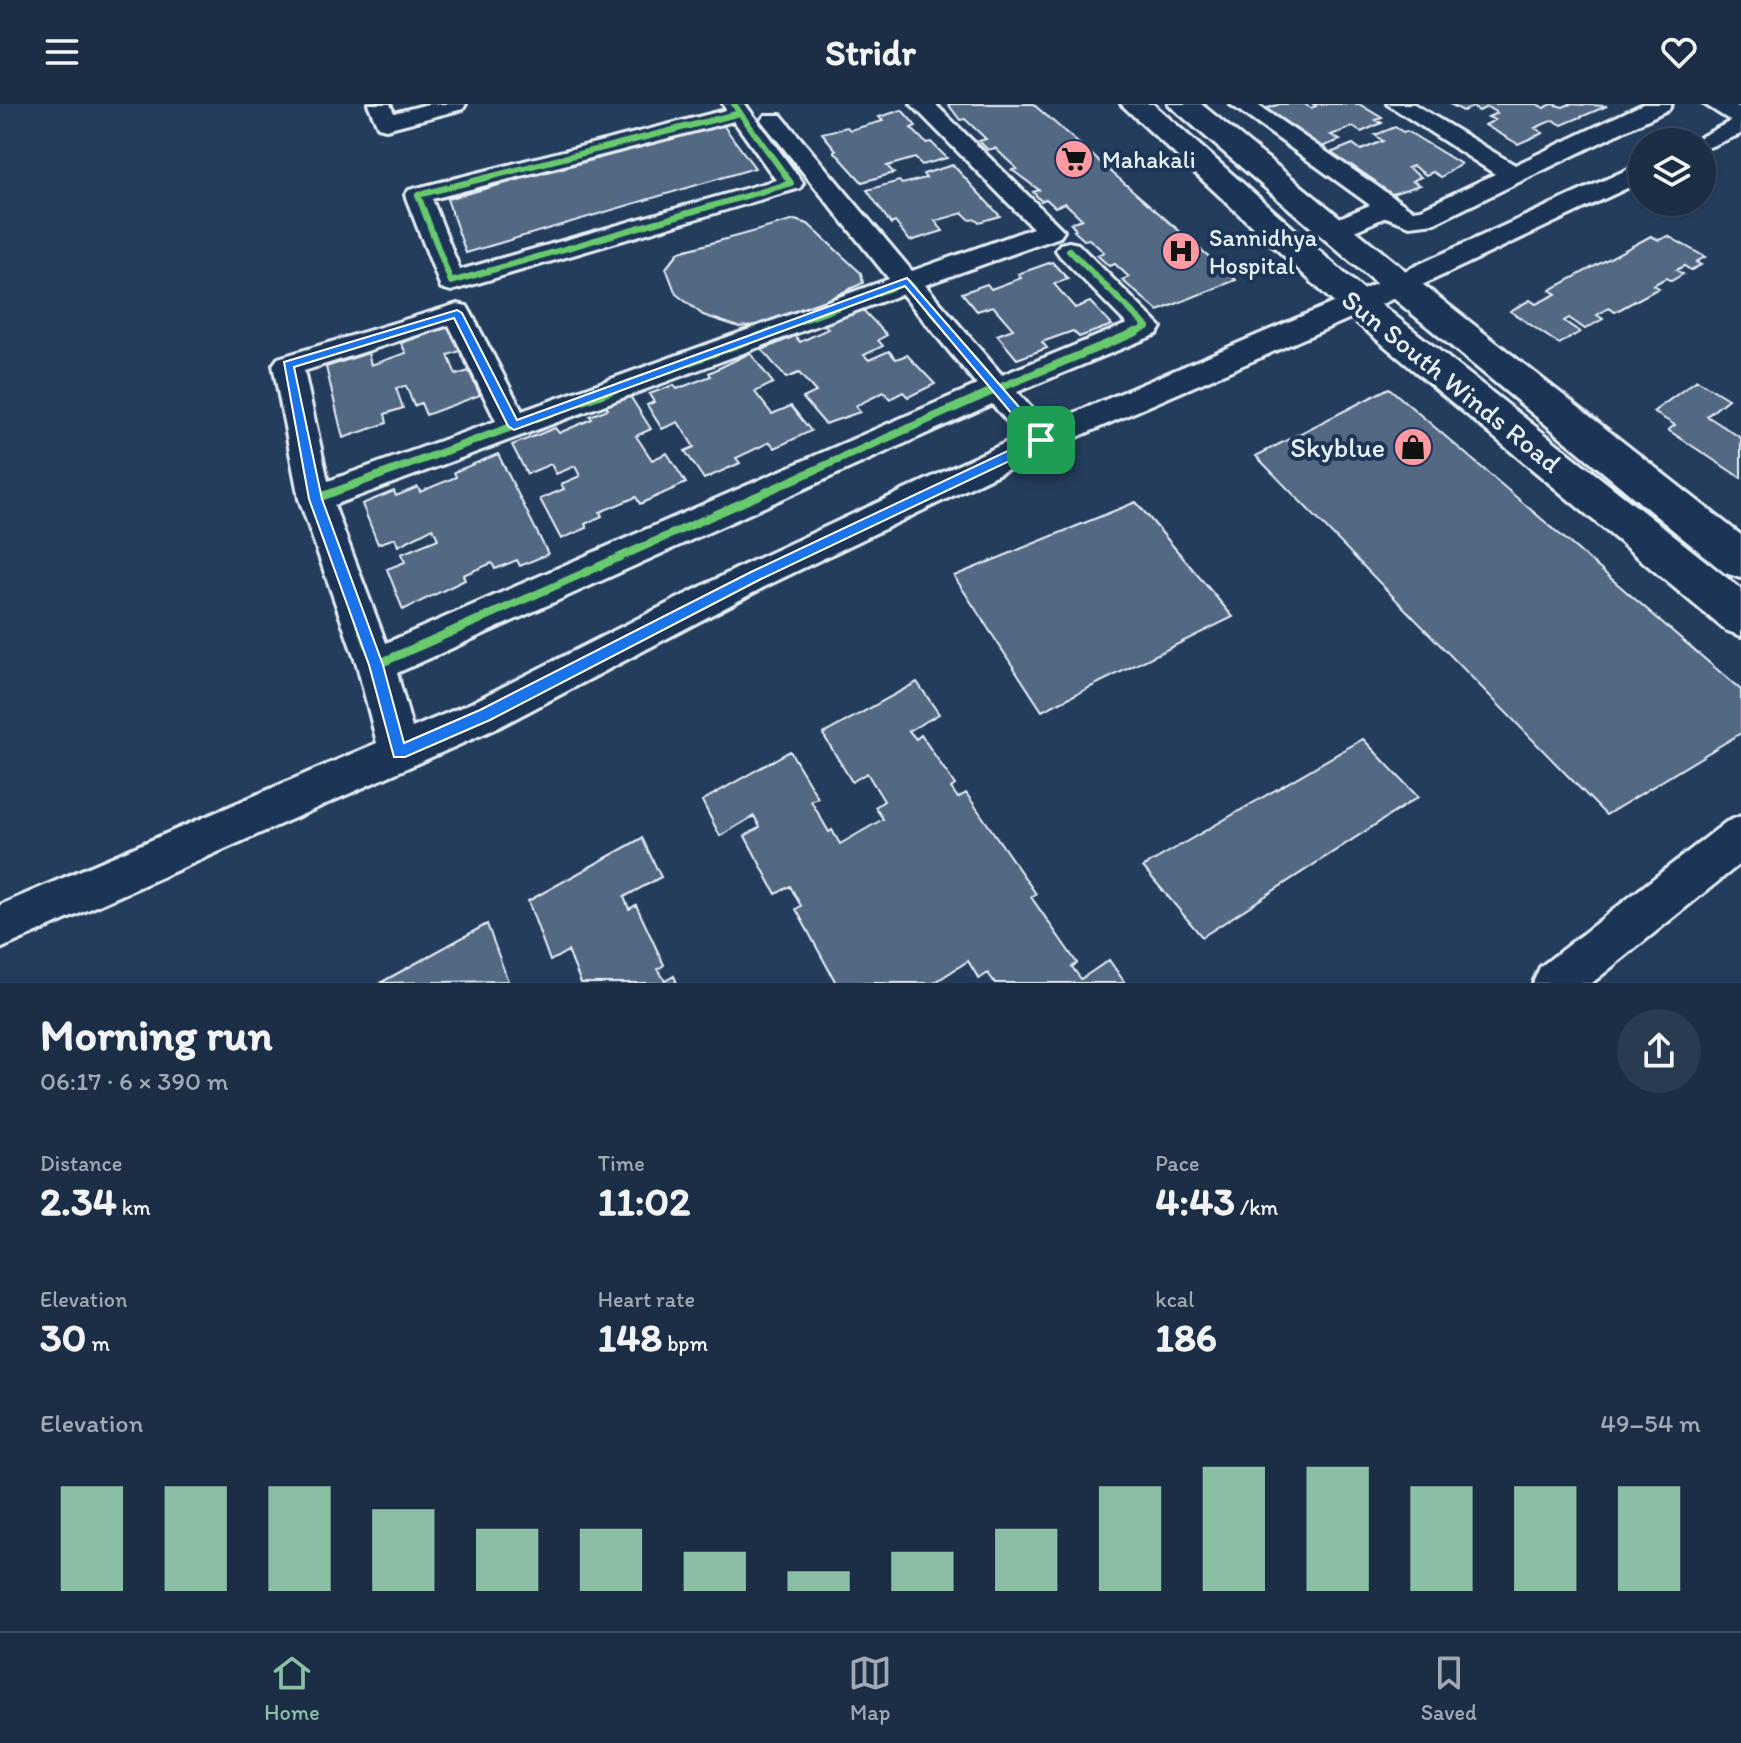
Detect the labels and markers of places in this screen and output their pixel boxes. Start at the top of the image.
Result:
supermarket icon: Mahakali [1053,138,1095,180]
place label: Mahakali [1102,145,1196,174]
place label: Sannidhya Hospital [1209,223,1318,280]
hospital icon: Sannidhya Hospital [1160,230,1202,272]
pin [1007,406,1075,474]
shop icon: Skyblue [1392,426,1434,468]
place label: Skyblue [1290,430,1385,464]

